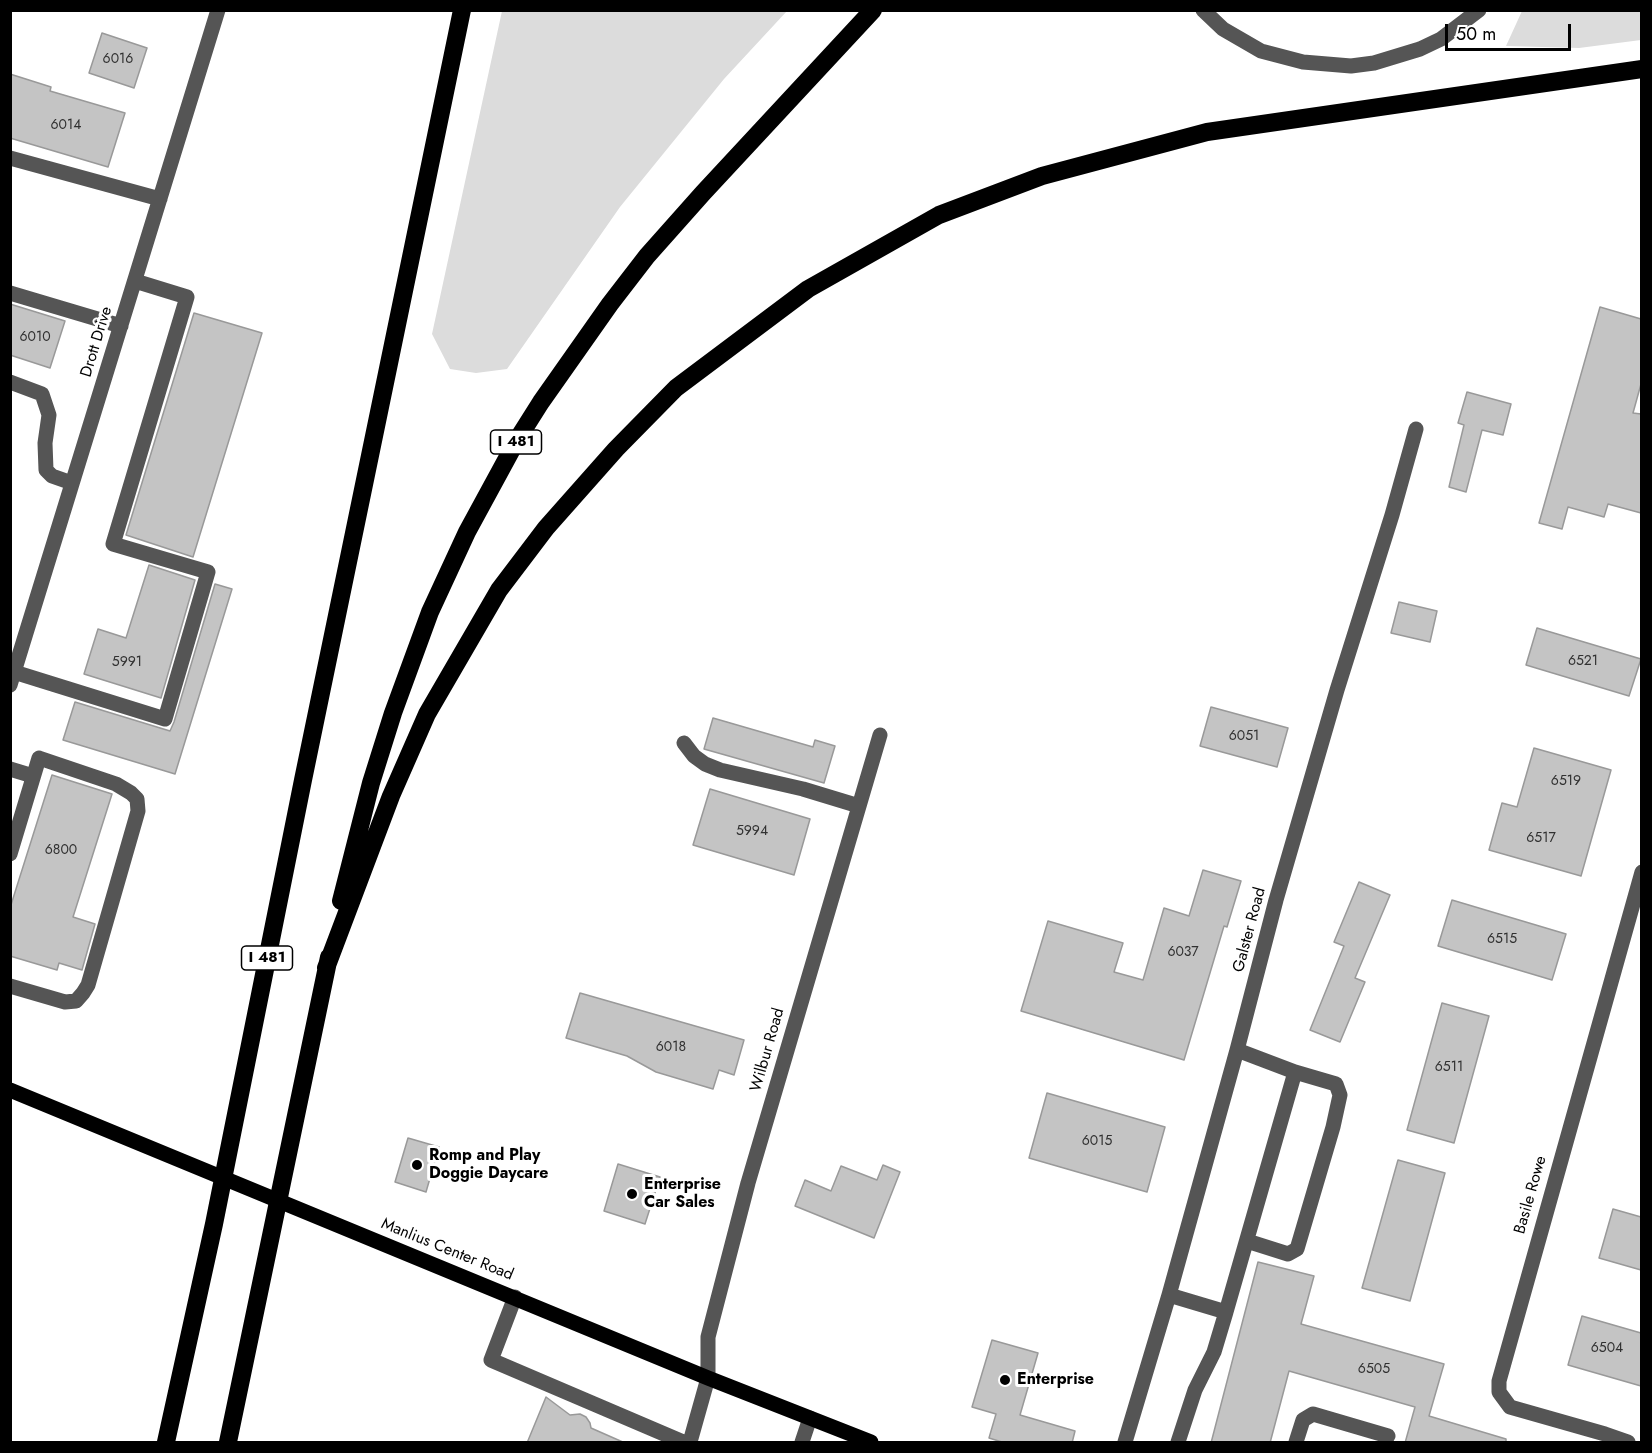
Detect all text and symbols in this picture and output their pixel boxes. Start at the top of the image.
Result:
scale bar [1448,12,1574,50]
text: 50 m [1456,21,1496,47]
house number: 6016 [103,52,133,68]
house number: 6014 [51,118,81,134]
street label: Drott Drive [77,304,117,380]
house number: 6010 [19,330,51,346]
road number: I 481 [490,430,542,454]
house number: 6521 [1568,654,1598,670]
house number: 5991 [112,655,142,671]
house number: 6051 [1229,729,1259,745]
house number: 6519 [1551,774,1581,790]
house number: 5994 [736,824,768,840]
house number: 6517 [1526,831,1556,847]
house number: 6800 [45,843,77,859]
street label: Galster Road [1229,885,1271,975]
house number: 6515 [1487,932,1517,948]
house number: 6037 [1167,945,1199,961]
road number: I 481 [242,946,292,970]
street label: Wilbur Road [747,1006,789,1094]
house number: 6018 [656,1040,686,1056]
house number: 6511 [1435,1060,1463,1076]
house number: 6015 [1082,1134,1112,1150]
place label: Romp and Play Doggie Daycare [429,1146,548,1184]
street label: Basile Rowe [1511,1154,1551,1236]
marker: Romp and Play Doggie Daycare [410,1158,424,1172]
place label: Enterprise Car Sales [644,1175,721,1213]
marker: Enterprise Car Sales [625,1187,639,1201]
street label: Manlius Center Road [378,1215,516,1285]
house number: 6504 [1591,1341,1623,1357]
house number: 6505 [1358,1362,1390,1378]
place label: Enterprise [1017,1370,1094,1390]
marker: Enterprise [998,1373,1012,1387]

